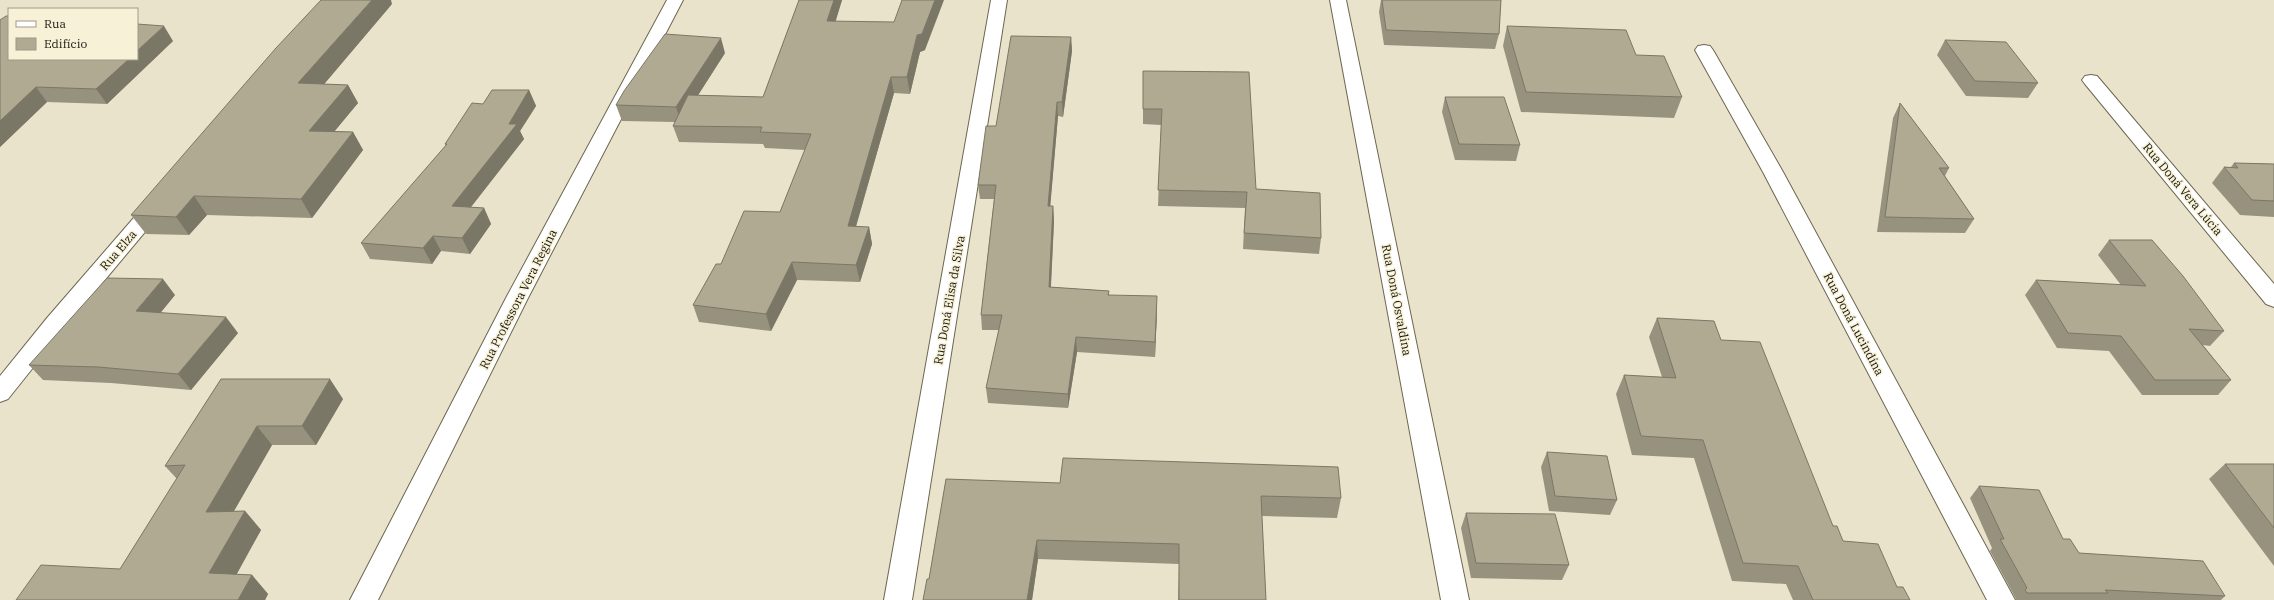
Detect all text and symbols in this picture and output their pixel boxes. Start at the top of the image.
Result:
legend [8,8,138,60]
text: Rua [44,16,66,31]
text: Edifício [44,36,88,51]
street label: Rua Doná Vera Lúcia [2140,140,2226,239]
street label: Rua Elza [96,226,140,273]
street label: Rua Professora Vera Regina [476,226,560,371]
street label: Rua Doná Elisa da Silva [930,234,968,366]
street label: Rua Doná Osvaldina [1379,243,1415,357]
street label: Rua Doná Lucindína [1821,270,1888,378]

